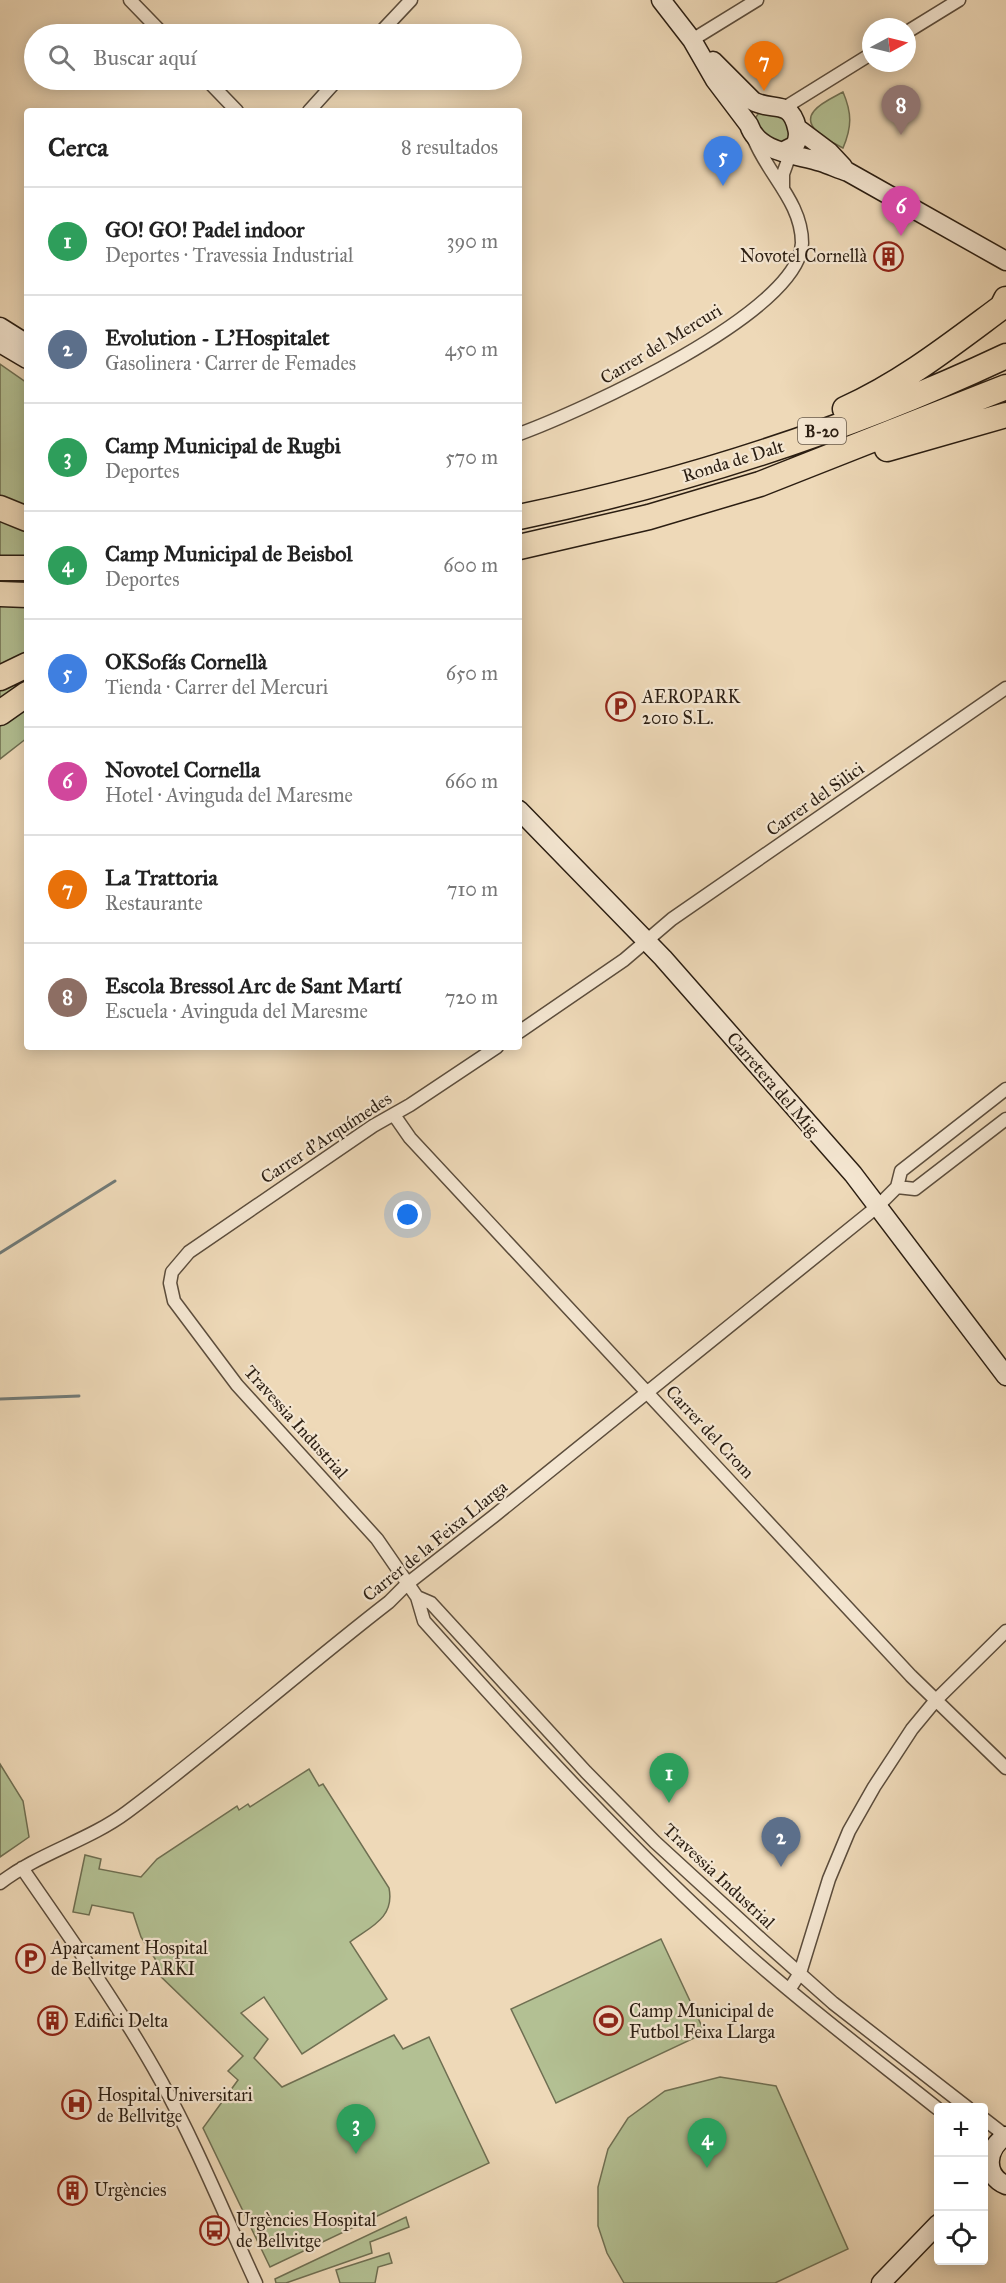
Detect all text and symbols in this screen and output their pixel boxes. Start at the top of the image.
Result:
north arrow [862,18,916,72]
search box [24,24,522,90]
icon: search [45,41,78,74]
pin: 7 [744,42,783,91]
text: Buscar aquí [93,44,196,71]
pin: 8 [882,86,920,135]
text: Cerca [48,131,108,163]
text: 8 resultados [401,135,498,159]
pin: 5 [704,136,742,186]
pin: 6 [882,186,920,236]
text: GO! GO! Padel indoor [105,216,305,243]
text: 1 [64,229,71,253]
text: 390 m [447,229,498,253]
building icon: Novotel Cornellà [872,240,904,272]
text: Deportes · Travessia Industrial [105,243,353,267]
place label: Novotel Cornellà [740,245,867,267]
street label: Carrer del Mercuri [596,299,726,389]
text: Evolution - L'Hospitalet [105,324,330,351]
text: 2 [63,337,72,361]
text: 450 m [445,337,498,361]
text: Gasolinera · Carrer de Femades [105,351,356,375]
road number: B-20 [798,418,846,444]
text: Camp Municipal de Rugbi [105,432,341,459]
street label: Ronda de Dalt [679,435,787,487]
text: 3 [64,445,72,469]
text: 570 m [445,445,498,469]
text: Deportes [105,459,180,483]
text: Camp Municipal de Beisbol [105,540,352,567]
text: 4 [62,553,73,577]
text: 600 m [443,553,498,577]
text: Deportes [105,567,180,591]
text: OKSofás Cornellà [105,648,267,675]
text: 5 [63,661,72,685]
text: 650 m [446,661,498,685]
text: Tienda · Carrer del Mercuri [105,675,328,699]
place label: AEROPARK 2010 S.L. [641,686,741,729]
parking icon: AEROPARK 2010 S.L. [605,691,637,723]
text: Novotel Cornella [105,756,260,783]
street label: Carrer del Silici [762,757,868,841]
text: 6 [62,769,73,793]
text: 660 m [445,769,498,793]
text: Hotel · Avinguda del Maresme [105,783,353,807]
text: La Trattoria [105,864,218,891]
text: 7 [62,877,73,901]
text: 710 m [447,877,498,901]
text: Restaurante [105,891,203,915]
text: Escola Bressol Arc de Sant Martí [105,972,401,999]
text: 8 [62,985,73,1009]
text: 720 m [445,985,498,1009]
text: Escuela · Avinguda del Maresme [105,999,368,1023]
street label: Carretera del Mig [721,1028,824,1141]
street label: Carrer d'Arquímedes [256,1087,396,1189]
your location [393,1200,422,1229]
street label: Travessia Industrial [239,1361,353,1483]
street label: Carrer del Crom [661,1381,759,1483]
street label: Carrer de la Feixa Llarga [358,1476,513,1607]
pin: 1 [650,1754,688,1803]
pin: 2 [762,1818,800,1867]
street label: Travessia Industrial [659,1819,780,1933]
place label: Aparcament Hospital de Bellvitge PARKI [50,1937,208,1981]
parking icon: Aparcament Hospital de Bellvitge PARKI [14,1942,46,1974]
place label: Camp Municipal de Futbol Feixa Llarga [629,2000,775,2044]
building icon: Edifici Delta [37,2005,69,2037]
sports icon: Camp Municipal de Futbol Feixa Llarga [592,2005,624,2037]
place label: Edifici Delta [74,2010,169,2032]
place label: Hospital Universitari de Bellvitge [97,2084,253,2128]
hospital icon: Hospital Universitari de Bellvitge [60,2089,92,2121]
map controls [934,2103,988,2265]
button: + [934,2103,988,2157]
pin: 3 [336,2104,376,2154]
pin: 4 [688,2118,726,2168]
button: − [934,2157,988,2211]
building icon: Urgències [57,2174,89,2206]
place label: Urgències [94,2179,167,2202]
place label: Urgències Hospital de Bellvitge [236,2209,377,2253]
button: locate [934,2211,988,2265]
bus stop icon: Urgències Hospital de Bellvitge [199,2214,231,2246]

